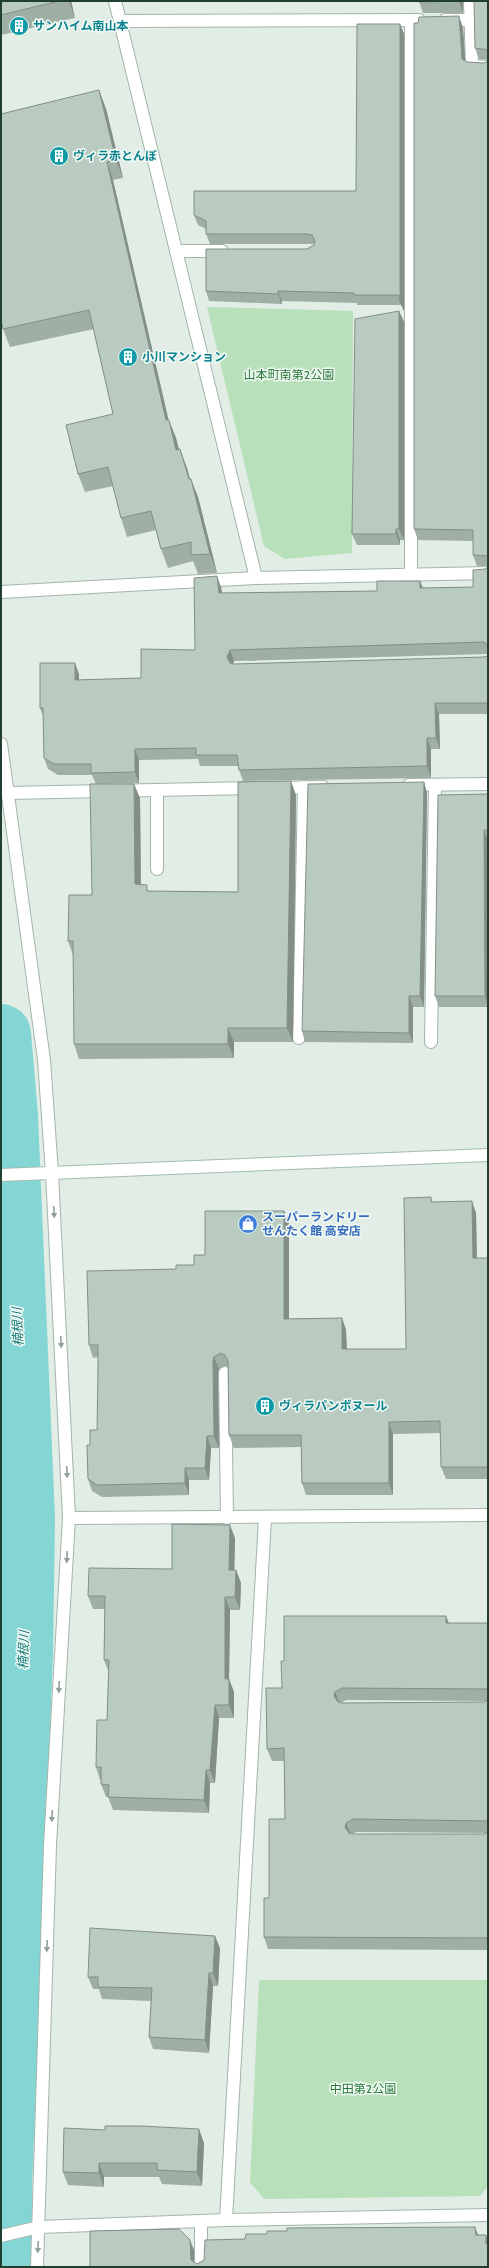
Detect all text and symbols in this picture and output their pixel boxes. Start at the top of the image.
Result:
building icon: サンハイム南山本 [8,15,30,37]
place label: サンハイム南山本 [33,18,129,33]
building icon: ヴィラ赤とんぼ [48,145,70,167]
place label: ヴィラ赤とんぼ [73,148,157,163]
building icon: 小川マンション [117,346,139,368]
place label: 小川マンション [142,349,226,364]
park label: 山本町南第2公園 [244,367,334,382]
one-way arrow [51,1206,58,1218]
place label: スーパーランドリー せんたく館 高安店 [262,1209,370,1238]
shop icon: スーパーランドリー せんたく館 高安店 [237,1213,259,1235]
water label: 楠根川 [8,1305,26,1347]
one-way arrow [57,1336,64,1348]
building icon: ヴィラパンボヌール [254,1395,276,1417]
place label: ヴィラパンボヌール [279,1398,387,1413]
one-way arrow [63,1466,70,1478]
one-way arrow [63,1551,70,1563]
water label: 楠根川 [14,1628,32,1670]
one-way arrow [56,1681,63,1693]
one-way arrow [49,1810,55,1823]
one-way arrow [44,1940,51,1952]
park label: 中田第2公園 [330,2081,396,2096]
one-way arrow [35,2241,42,2253]

